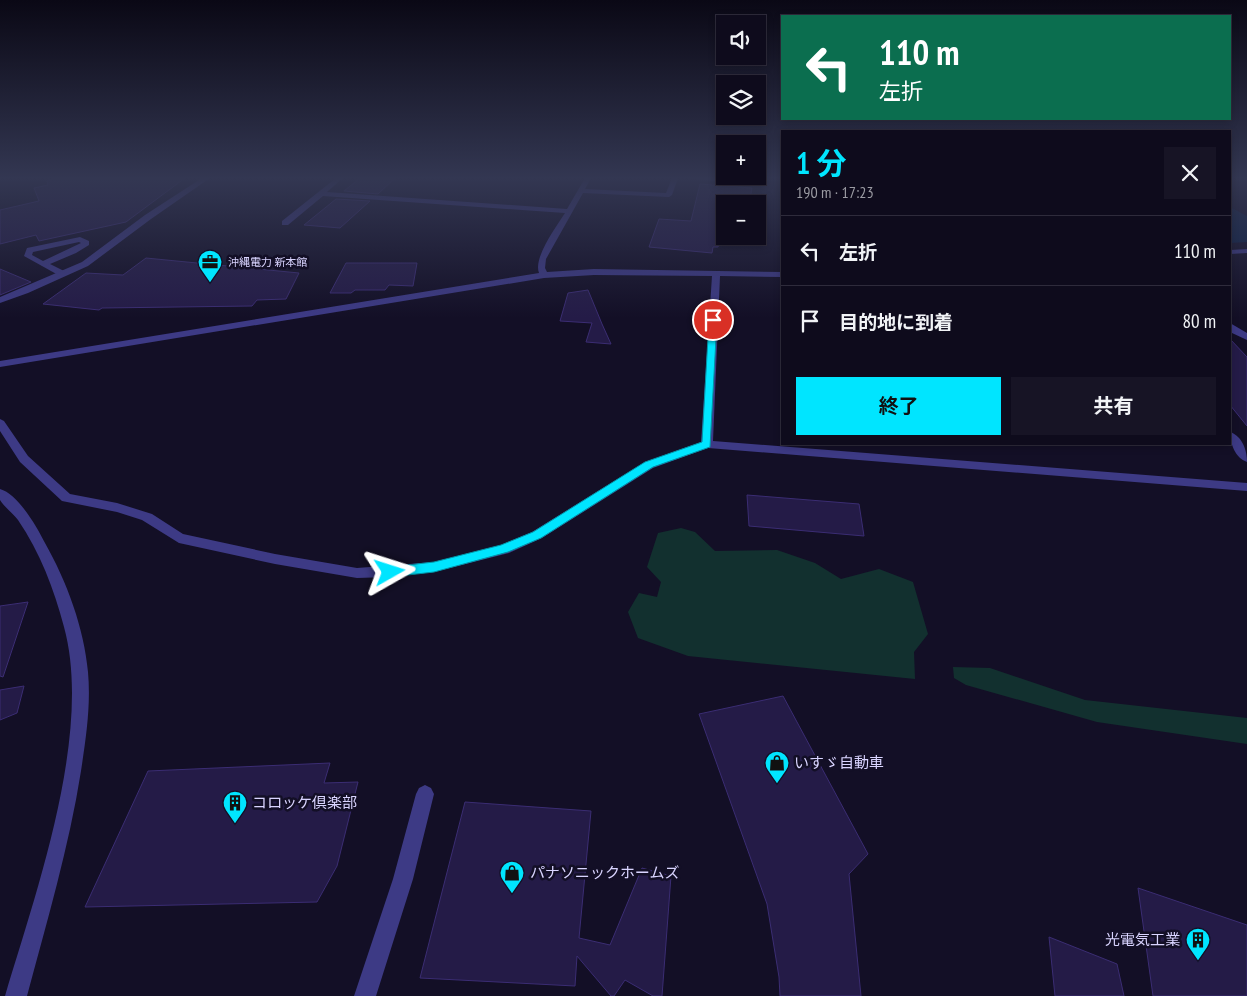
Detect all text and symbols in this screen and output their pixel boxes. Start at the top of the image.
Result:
map controls [716,15,766,245]
button: sound [716,15,766,65]
text: 110 m [879,29,960,75]
icon: left [796,35,861,100]
button: layers [716,75,766,125]
text: 左折 [879,77,923,105]
button: + [716,135,766,185]
text: 1 分 [796,143,847,182]
button: close [1164,147,1216,199]
text: 190 m · 17:23 [796,182,874,202]
button: − [716,195,766,245]
icon: left [796,237,824,265]
text: 110 m [1174,239,1216,263]
text: 左折 [839,240,877,264]
office icon: 沖縄電力 新本館 [197,249,223,283]
place label: 沖縄電力 新本館 [228,255,307,269]
pin [692,299,734,341]
icon: arrive [699,306,727,334]
icon: arrive [796,307,824,335]
text: 80 m [1183,309,1216,333]
text: 目的地に到着 [839,310,953,334]
button: 終了 [796,377,1001,435]
button: 共有 [1011,377,1216,435]
position arrow [363,545,415,597]
shop icon: いすゞ自動車 [764,750,790,784]
place label: いすゞ自動車 [794,753,884,772]
building icon: コロッケ倶楽部 [222,790,248,824]
place label: コロッケ倶楽部 [252,793,357,812]
shop icon: パナソニックホームズ [499,860,525,894]
place label: パナソニックホームズ [530,863,680,882]
building icon: 光電気工業 [1185,927,1211,961]
place label: 光電気工業 [1105,930,1180,949]

